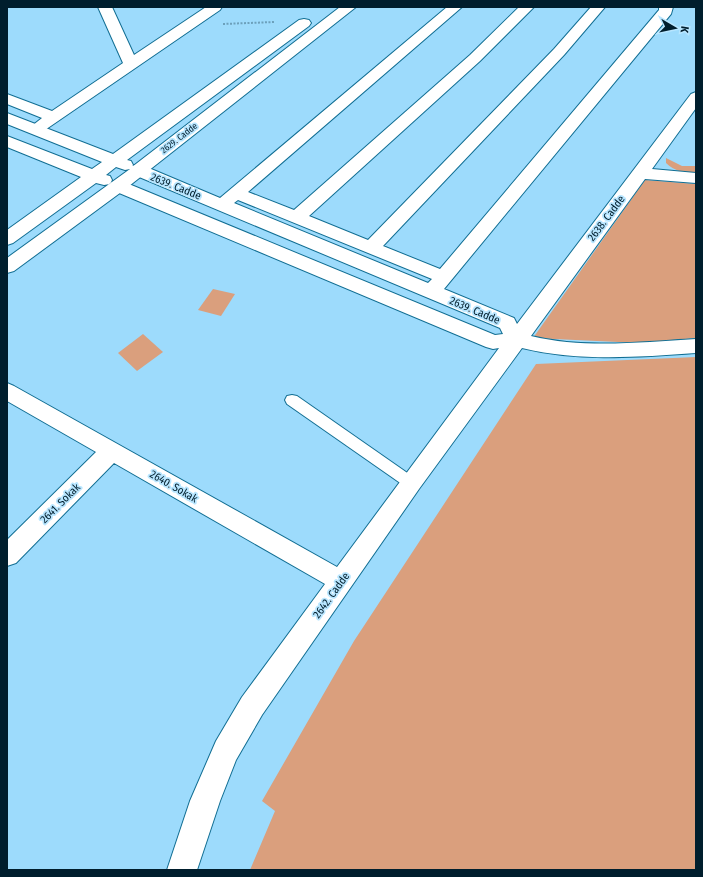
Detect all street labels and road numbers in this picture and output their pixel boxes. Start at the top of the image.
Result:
street label: 2629. Cadde [159,120,200,155]
street label: 2639. Cadde [149,170,203,202]
street label: 2638. Cadde [585,193,628,244]
street label: 2639. Cadde [448,294,502,327]
street label: 2640. Sokak [148,468,201,506]
street label: 2641. Sokak [38,480,84,526]
street label: 2642. Cadde [310,570,352,621]

